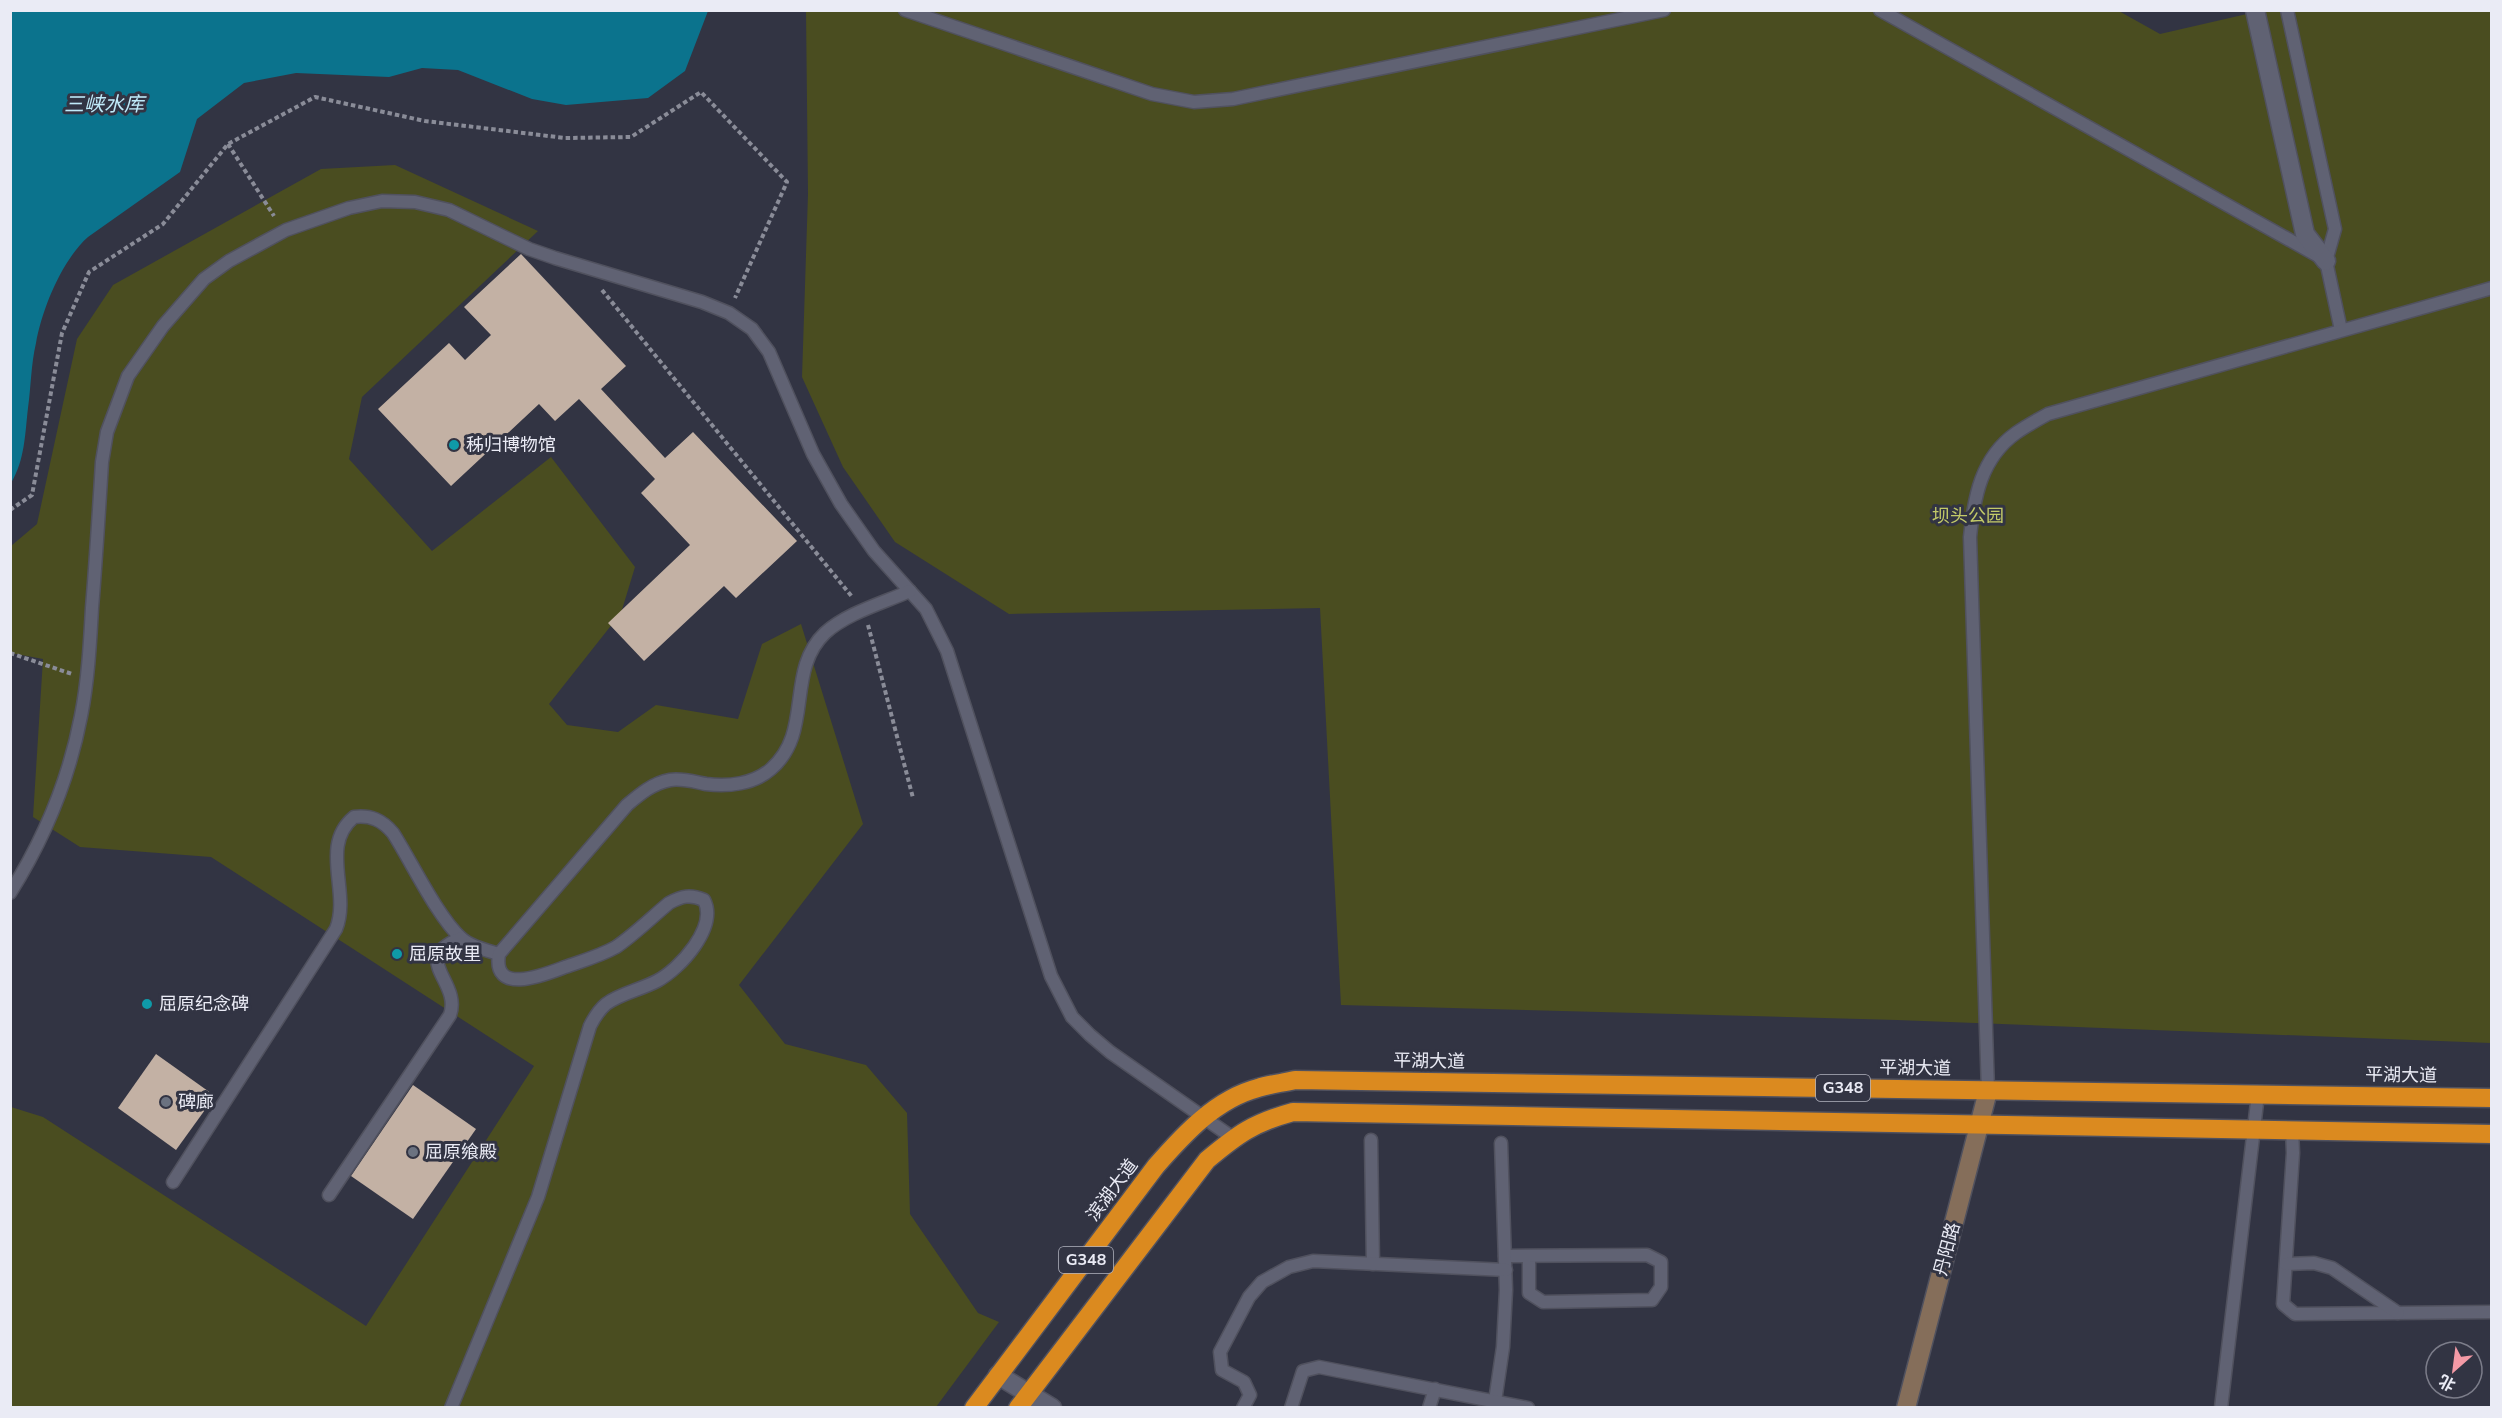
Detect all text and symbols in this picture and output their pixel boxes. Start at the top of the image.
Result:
water label: 三峡水库 [64,91,147,118]
place label: 秭归博物馆 [466,433,556,457]
marker: 秭归博物馆 [447,438,461,452]
park label: 坝头公园 [1932,504,2004,528]
place label: 屈原故里 [409,942,481,966]
marker: 屈原故里 [390,947,404,961]
place label: 屈原纪念碑 [159,992,249,1016]
marker: 屈原纪念碑 [140,997,154,1011]
street label: 平湖大道 [1393,1048,1465,1074]
street label: 平湖大道 [1879,1055,1951,1081]
street label: 平湖大道 [2365,1062,2437,1088]
road number: G348 [1816,1075,1870,1101]
place label: 碑廊 [178,1090,214,1114]
marker: 碑廊 [159,1095,173,1109]
place label: 屈原飨殿 [425,1140,497,1164]
marker: 屈原飨殿 [406,1145,420,1159]
street label: 滨湖大道 [1081,1154,1143,1226]
street label: 丹阳路 [1928,1220,1966,1278]
road number: G348 [1059,1247,1113,1273]
north arrow [2424,1340,2484,1400]
text: 北 [2435,1369,2460,1396]

